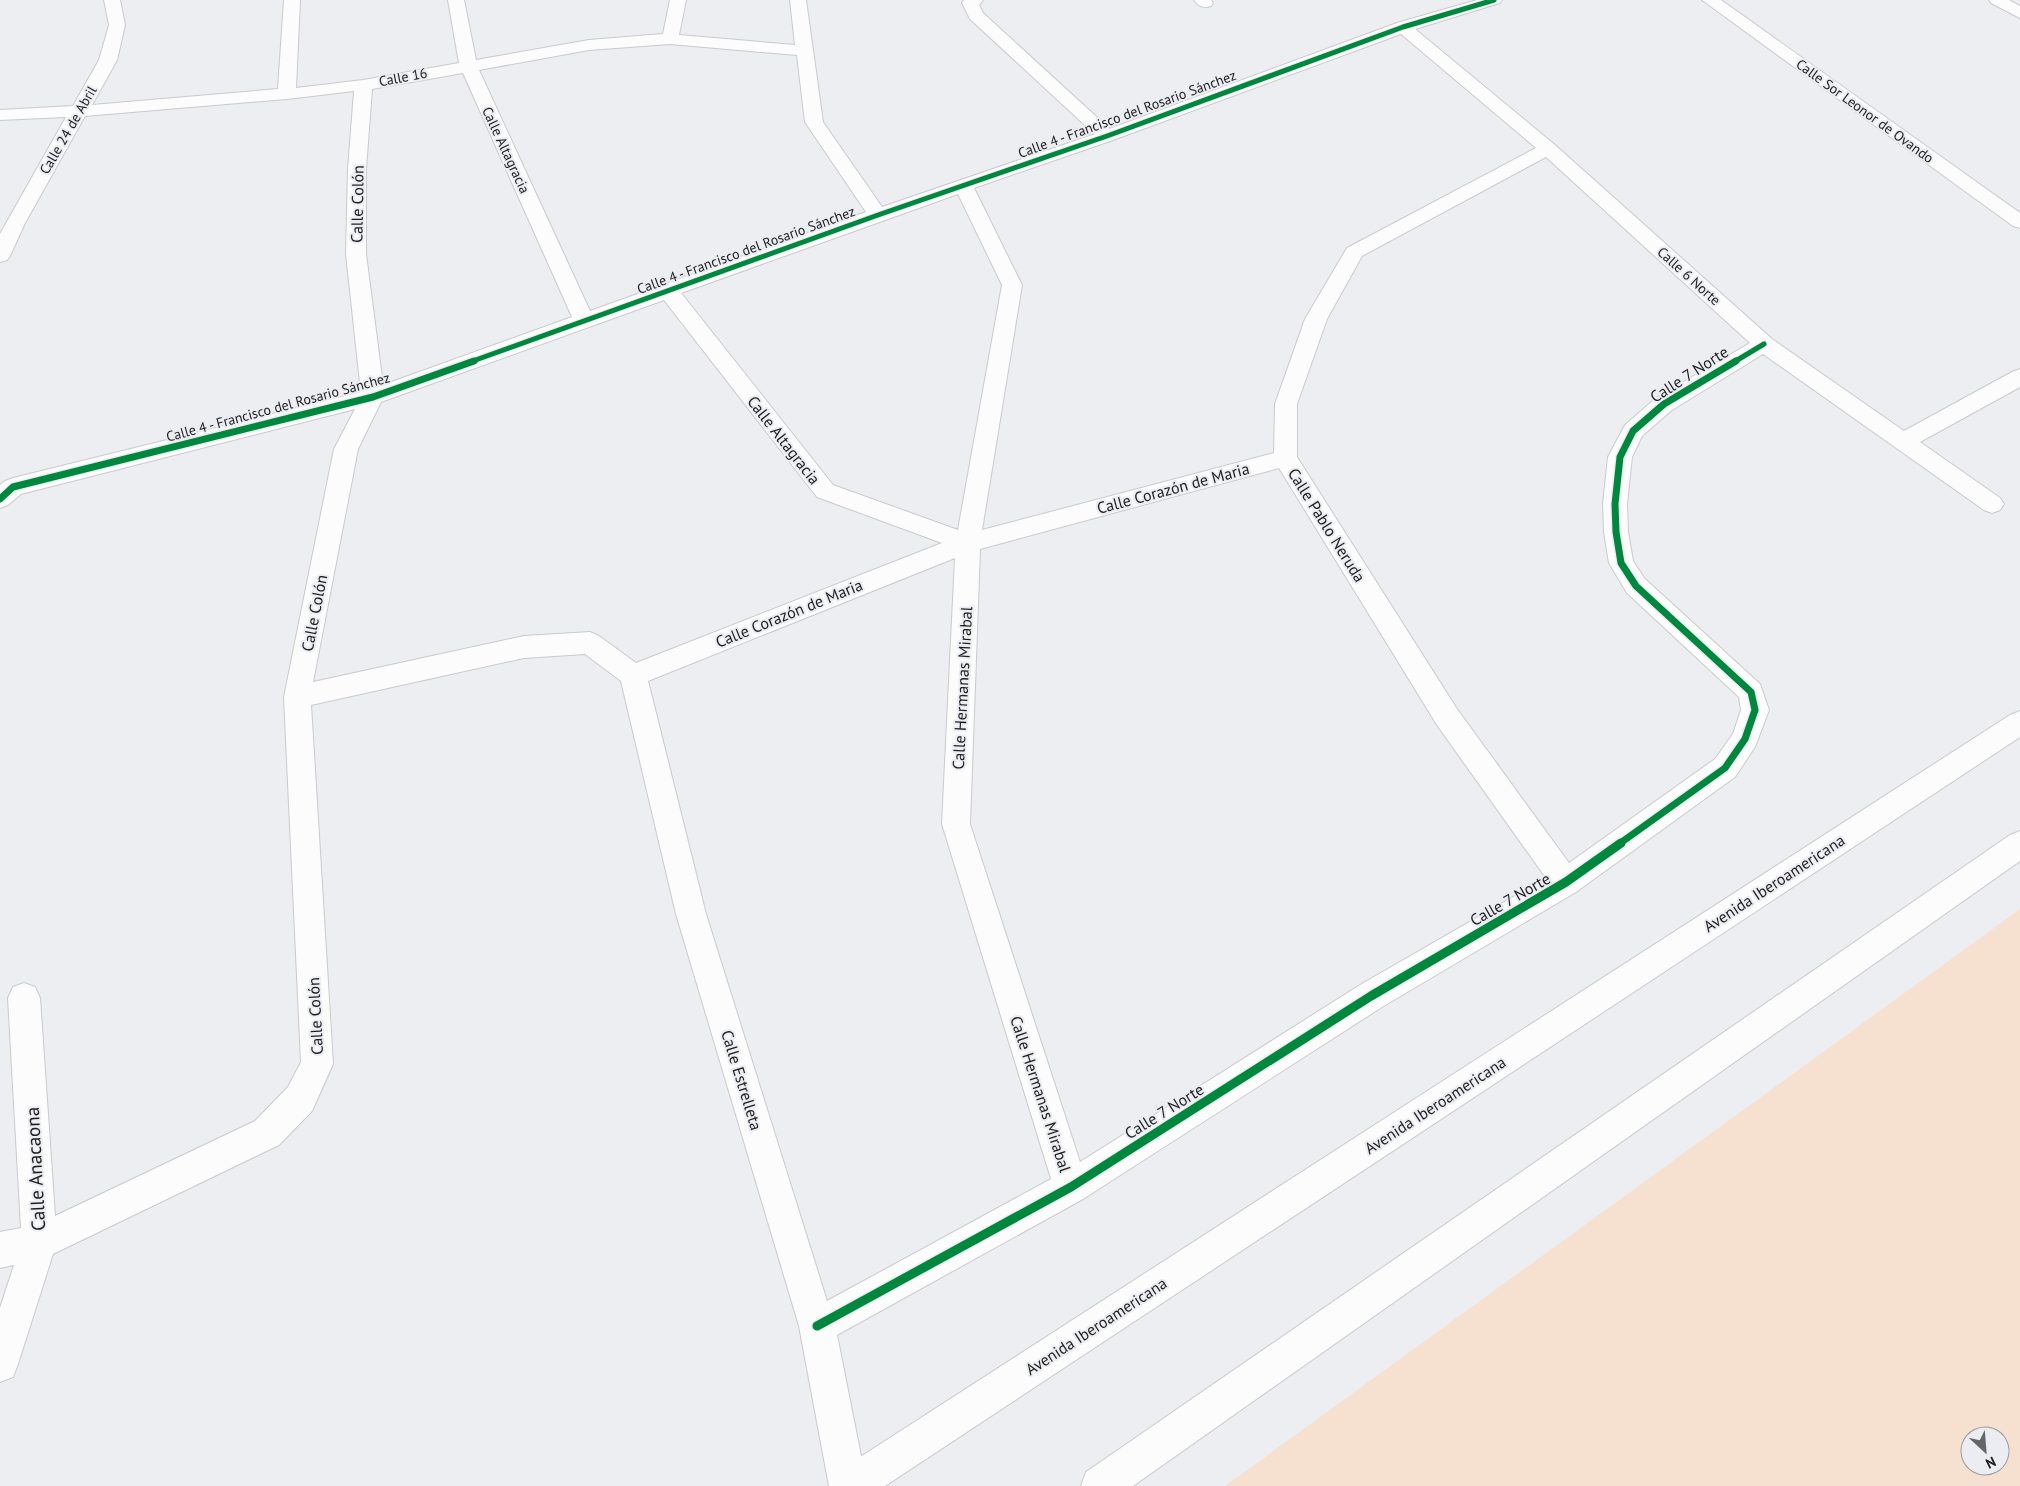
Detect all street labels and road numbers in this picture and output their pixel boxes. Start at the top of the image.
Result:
street label: Calle Sor Leonor de Ovando [1793,55,1937,167]
street label: Calle 16 [377,63,429,91]
street label: Calle 4 - Francisco del Rosario Sánchez [1015,66,1239,162]
street label: Calle 24 de Abril [35,83,101,177]
street label: Calle Altagracia [478,104,534,196]
street label: Calle Colón [346,165,368,243]
street label: Calle 4 - Francisco del Rosario Sánchez [634,202,858,298]
street label: Calle 6 Norte [1654,243,1724,309]
street label: Calle 7 Norte [1646,341,1732,407]
street label: Calle 4 - Francisco del Rosario Sánchez [164,368,392,446]
street label: Calle Altagracia [743,392,825,488]
street label: Calle Corazón de Maria [1095,458,1251,518]
street label: Calle Pablo Neruda [1284,464,1370,586]
street label: Calle Colón [297,573,331,653]
street label: Calle Corazón de Maria [713,574,865,652]
street label: Calle Hermanas Mirabal [948,606,976,770]
street label: Avenida Iberoamericana [1700,830,1848,936]
street label: Calle 7 Norte [1466,868,1554,930]
street label: Calle Colón [303,977,327,1055]
street label: Calle Hermanas Mirabal [1006,1013,1076,1175]
street label: Calle Estrelleta [717,1027,767,1133]
street label: Avenida Iberoamericana [1361,1052,1509,1158]
street label: Calle 7 Norte [1121,1079,1207,1143]
street label: Calle Anacaona [20,1106,50,1232]
street label: Avenida Iberoamericana [1022,1273,1170,1379]

